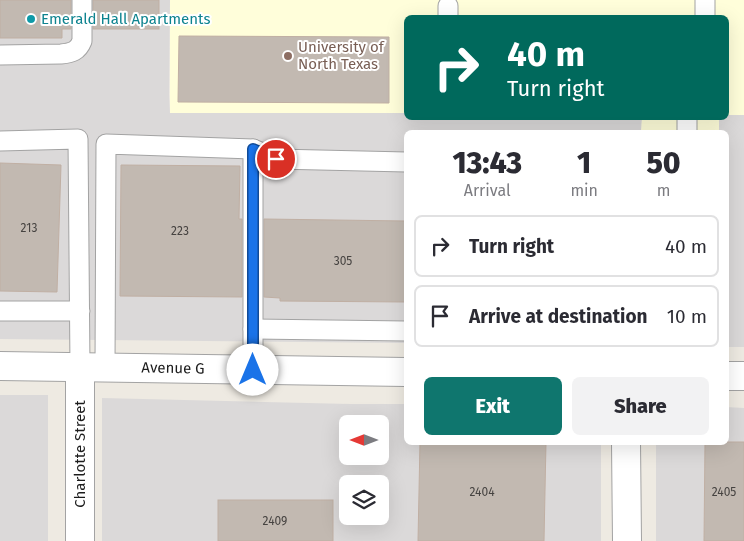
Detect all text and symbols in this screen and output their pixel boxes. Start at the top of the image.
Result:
place label: Emerald Hall Apartments [41,10,210,28]
marker: Emerald Hall Apartments [25,13,37,25]
text: 40 m [507,33,585,75]
icon: right [424,35,489,100]
place label: University of North Texas [298,38,385,73]
marker: University of North Texas [282,50,294,62]
text: Turn right [507,75,604,102]
pin [255,138,297,180]
icon: arrive [262,145,290,173]
text: 13:43 [452,145,522,181]
text: 1 [577,145,591,181]
text: 50 [646,145,681,181]
text: Arrival [464,181,511,200]
text: min [570,181,598,200]
text: m [657,181,670,200]
house number: 213 [21,221,37,235]
house number: 223 [171,224,189,238]
icon: right [426,232,454,260]
text: Turn right [469,235,554,258]
text: 40 m [665,235,707,258]
house number: 305 [334,254,352,268]
icon: arrive [426,302,454,330]
text: Arrive at destination [469,305,648,328]
text: 10 m [667,305,707,328]
position arrow [226,343,278,395]
street label: Avenue G [141,358,205,378]
button: Exit [424,377,562,435]
button: Share [572,377,709,435]
street label: Charlotte Street [71,400,89,508]
north arrow [339,415,389,465]
map controls [339,415,389,525]
button: layers [339,475,389,525]
house number: 2404 [469,485,495,499]
house number: 2405 [712,485,736,499]
house number: 2409 [263,514,287,528]

